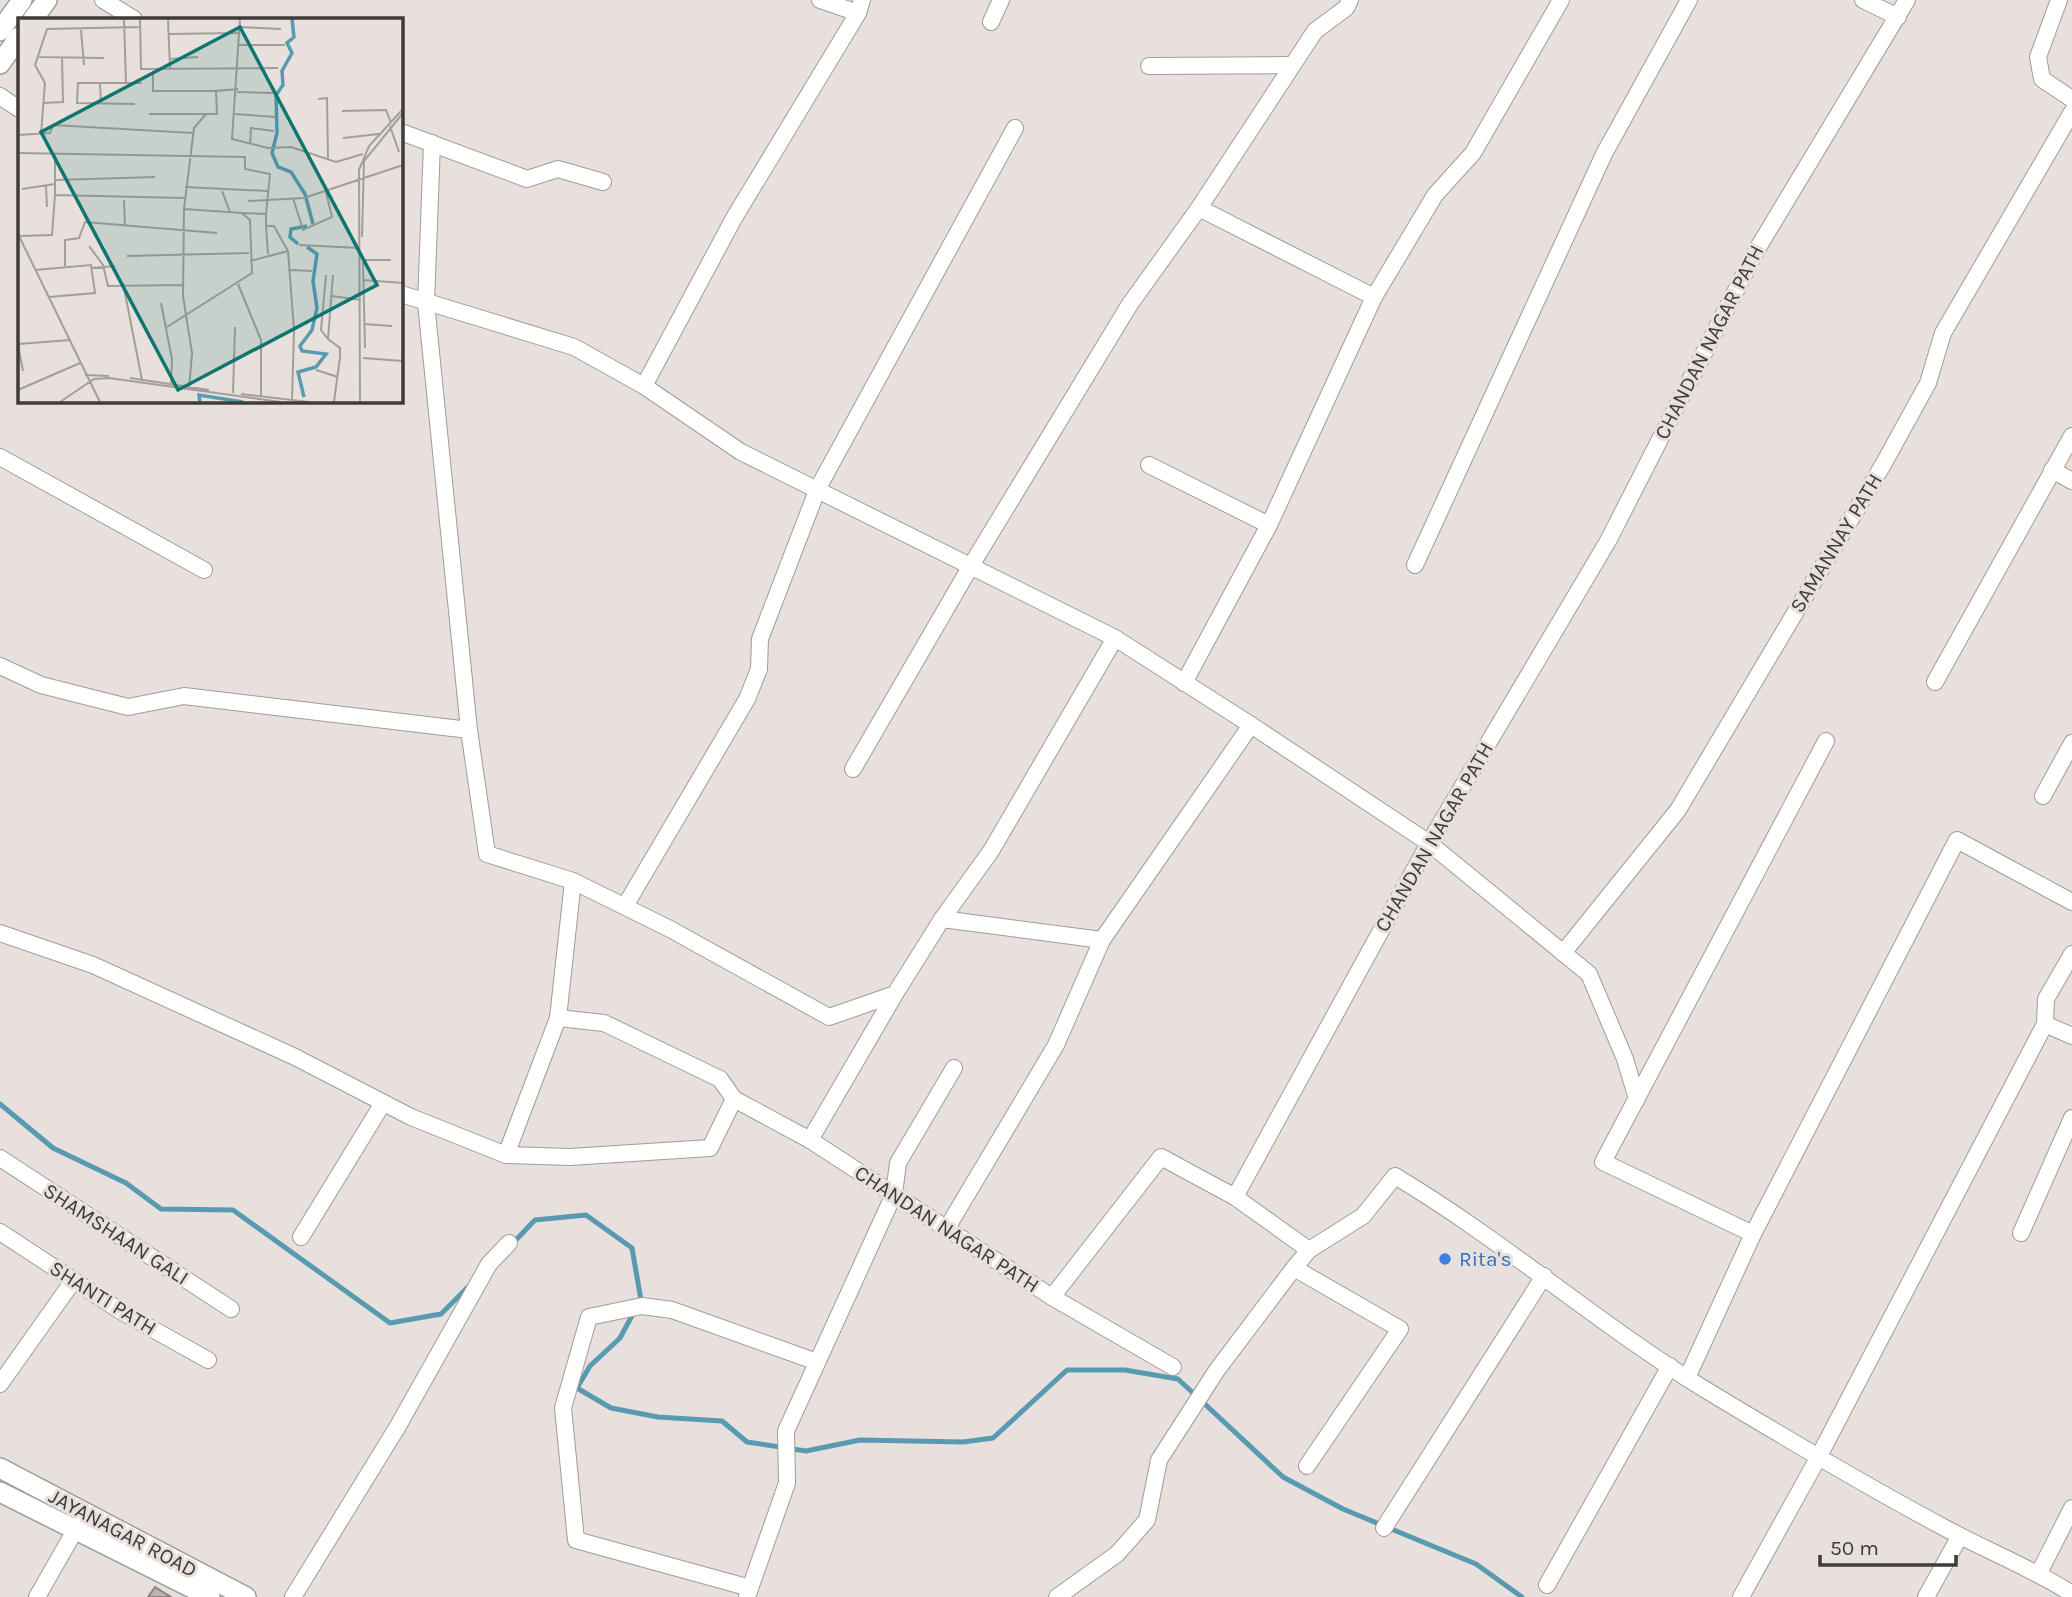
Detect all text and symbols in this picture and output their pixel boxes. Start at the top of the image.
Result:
inset map [18,18,402,402]
street label: CHANDAN NAGAR PATH [1649,241,1769,443]
street label: SAMANNAY PATH [1785,469,1887,617]
street label: CHANDAN NAGAR PATH [1370,738,1498,936]
street label: CHANDAN NAGAR PATH [850,1160,1044,1298]
street label: SHAMSHAAN GALI [39,1178,193,1290]
place label: Rita's [1459,1247,1511,1271]
marker: Rita's [1437,1251,1453,1267]
street label: SHANTI PATH [45,1256,161,1340]
street label: JAYANAGAR ROAD [45,1484,201,1582]
scale bar [1820,1524,1956,1568]
text: 50 m [1830,1536,1879,1560]

